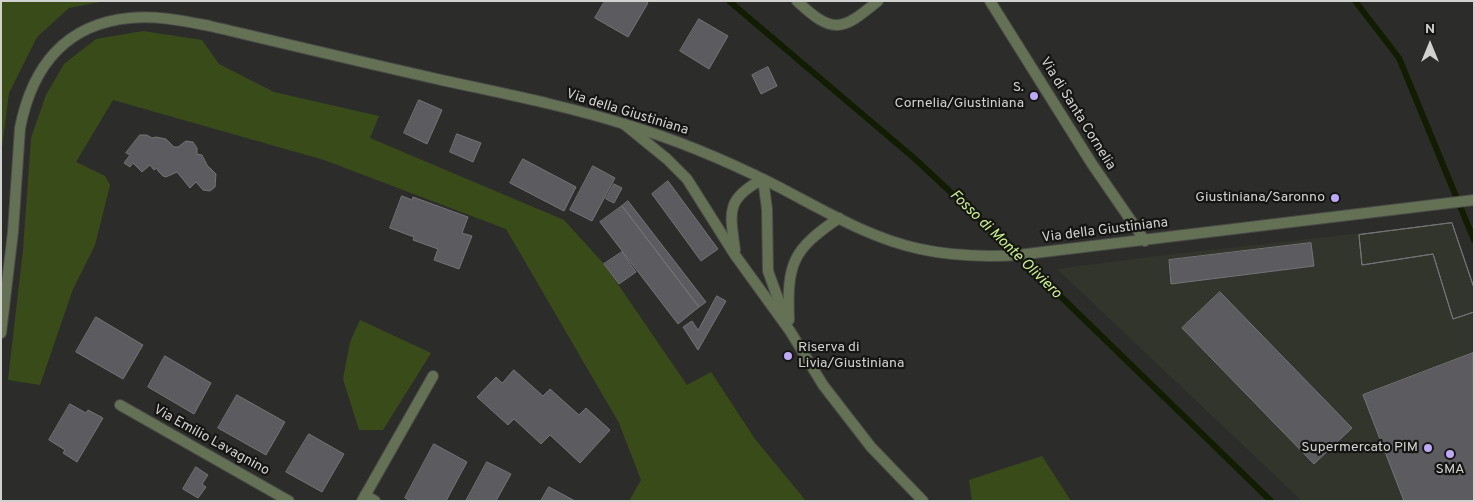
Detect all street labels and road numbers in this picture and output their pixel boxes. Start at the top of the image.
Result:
street label: Via di Santa Cornelia [1035,54,1119,174]
street label: Via della Giustiniana [564,86,690,140]
street label: Via della Giustiniana [1041,215,1169,247]
street label: Via Emilio Lavagnino [150,402,272,480]

